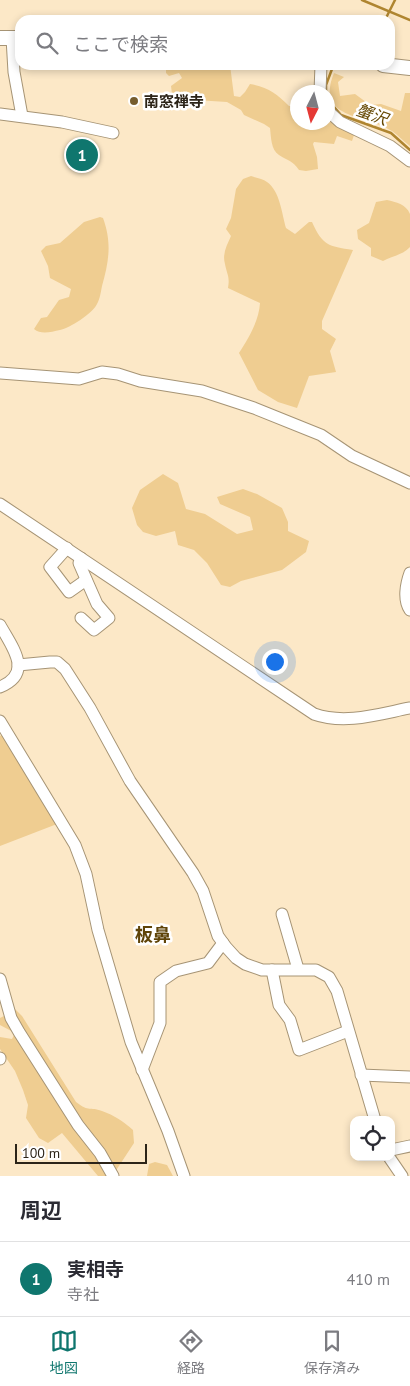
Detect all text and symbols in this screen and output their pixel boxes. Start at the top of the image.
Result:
search box [15,15,395,70]
icon: search [33,29,61,57]
text: ここで検索 [73,32,168,56]
north arrow [290,85,335,130]
place label: 南窓禅寺 [144,92,204,111]
marker: 南窓禅寺 [128,95,140,107]
water label: 蟹沢 [354,99,392,130]
pin: 1 [66,136,98,174]
your location [262,649,288,675]
district label: 板鼻 [135,923,171,946]
map controls [350,1116,395,1161]
button: locate [350,1116,395,1161]
scale bar [15,1141,148,1164]
text: 100 m [22,1144,60,1162]
text: 周辺 [20,1197,62,1224]
text: 実相寺 [67,1257,124,1281]
text: 1 [31,1269,41,1289]
text: 410 m [347,1269,390,1289]
text: 寺社 [67,1284,99,1304]
tab: 地図 [50,1327,78,1377]
tab: 経路 [177,1327,205,1377]
tab: 保存済み [304,1327,360,1377]

